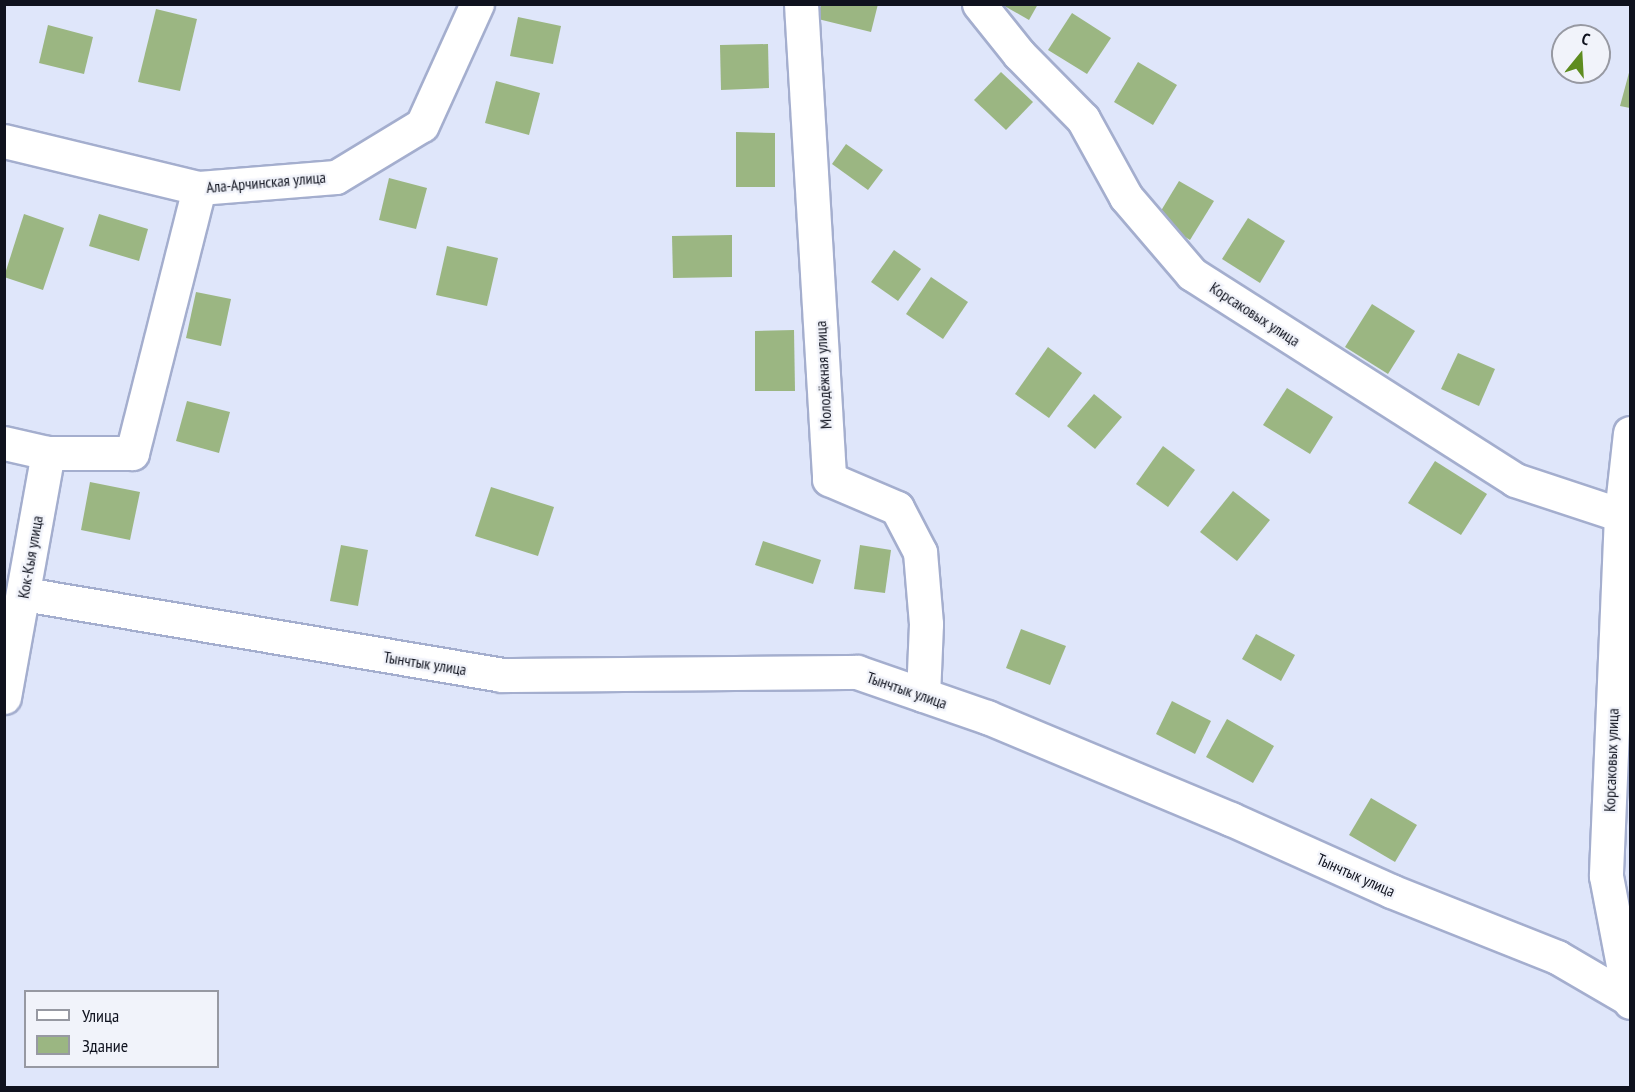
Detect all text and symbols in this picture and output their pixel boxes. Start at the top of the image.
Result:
north arrow [1551,24,1611,84]
text: С [1579,28,1593,49]
street label: Ала-Арчинская улица [205,167,327,197]
street label: Корсаковых улица [1206,278,1304,350]
street label: Молодёжная улица [811,320,835,430]
street label: Кок-Кыя улица [13,514,47,600]
street label: Тынчтык улица [382,647,468,679]
street label: Тынчтык улица [864,667,950,713]
street label: Корсаковых улица [1600,708,1622,812]
street label: Тынчтык улица [1314,849,1398,901]
legend [24,990,219,1068]
text: Улица [82,1004,119,1027]
text: Здание [82,1034,128,1057]

